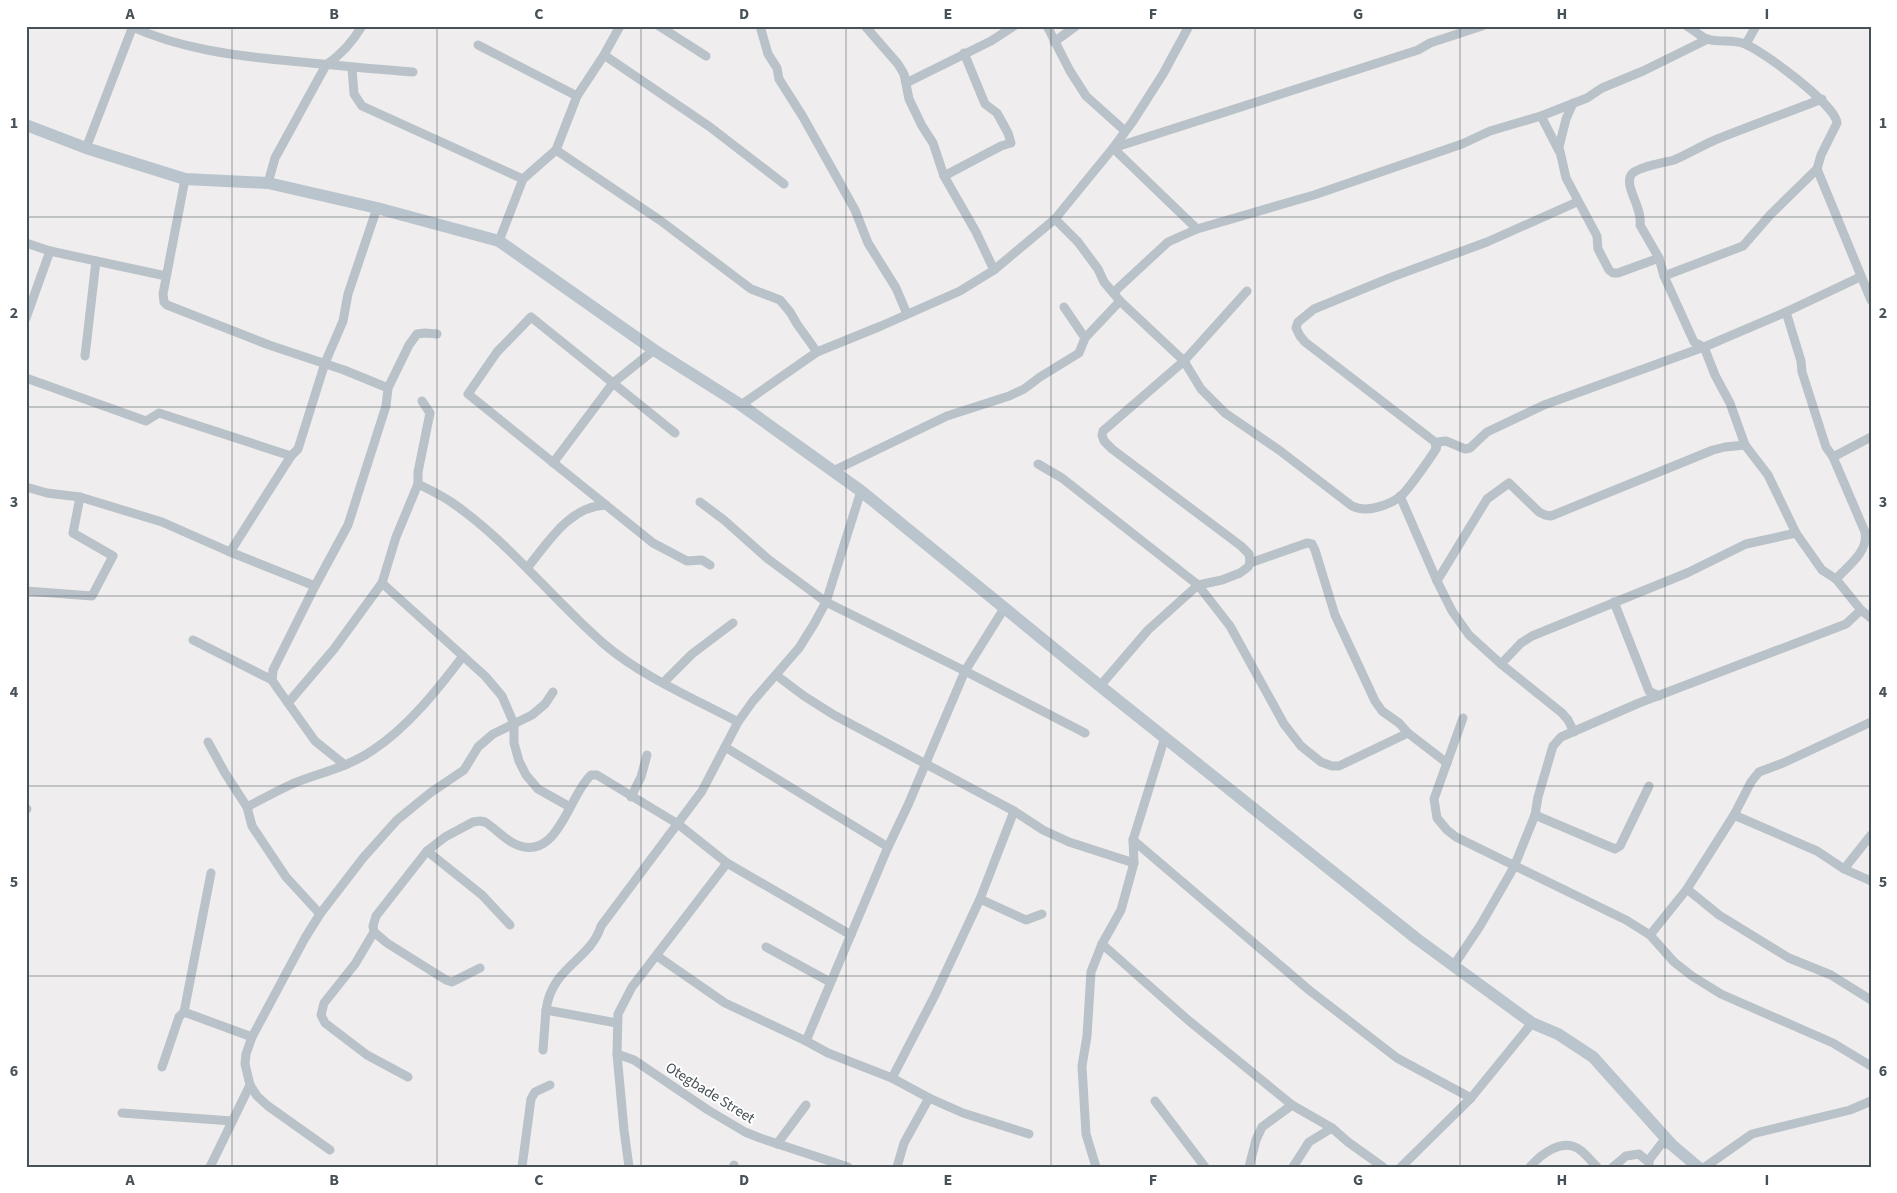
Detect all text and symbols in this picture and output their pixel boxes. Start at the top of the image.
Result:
text: A [124,3,135,25]
text: B [329,3,339,25]
text: C [534,3,544,25]
text: D [739,3,749,25]
text: E [944,3,952,25]
text: F [1149,3,1157,25]
text: G [1353,3,1363,25]
text: H [1557,3,1567,25]
text: I [1765,3,1769,25]
text: 1 [10,112,18,134]
text: 1 [1879,112,1887,134]
text: 2 [10,302,18,324]
text: 2 [1879,302,1887,324]
text: 3 [10,491,18,513]
text: 3 [1879,491,1887,513]
text: 4 [10,681,19,703]
text: 4 [1879,681,1888,703]
text: 5 [10,871,18,893]
text: 5 [1879,871,1887,893]
street label: Otegbade Street [661,1057,759,1129]
text: 6 [10,1060,18,1082]
text: 6 [1879,1060,1887,1082]
text: A [124,1169,135,1191]
text: B [329,1169,339,1191]
text: C [534,1169,544,1191]
text: D [739,1169,749,1191]
text: E [944,1169,952,1191]
text: F [1149,1169,1157,1191]
text: G [1353,1169,1363,1191]
text: H [1557,1169,1567,1191]
text: I [1765,1169,1769,1191]

